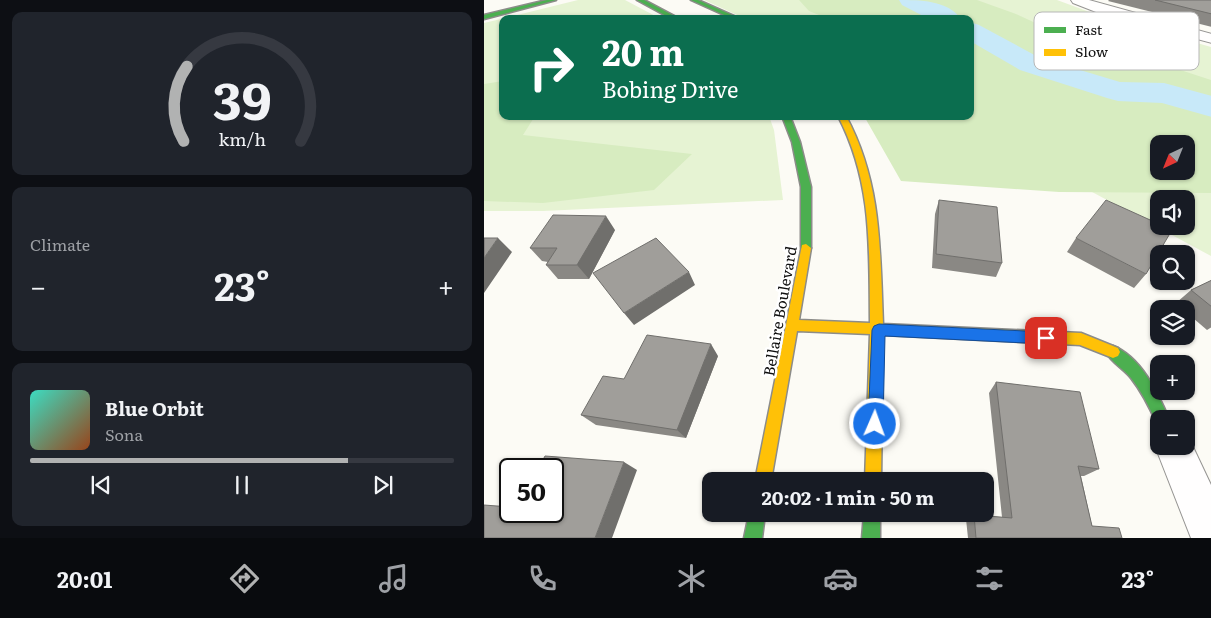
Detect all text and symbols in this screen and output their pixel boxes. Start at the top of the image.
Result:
legend [1034,12,1199,70]
text: Fast [1075,19,1103,39]
text: 20 m [602,25,684,77]
icon: right [519,35,584,100]
text: Slow [1075,41,1108,61]
text: 39 [213,59,271,136]
text: Bobing Drive [602,72,738,105]
text: km/h [218,125,266,152]
north arrow [1150,135,1195,180]
map controls [1150,135,1195,455]
button: sound [1150,190,1195,235]
text: Climate [30,232,90,256]
street label: Bellaire Boulevard [756,244,802,378]
button: search [1150,245,1195,290]
text: 23° [214,256,270,313]
text: − [30,264,46,306]
text: + [438,264,454,306]
button: layers [1150,300,1195,345]
pin [1025,317,1067,359]
icon: arrive [1032,324,1060,352]
button: + [1150,355,1195,400]
text: Blue Orbit [105,394,204,422]
position arrow [848,397,900,449]
button: − [1150,410,1195,455]
text: Sona [105,422,143,446]
speed limit sign: 50 [499,458,564,523]
icon: previous [87,471,115,499]
icon: pause [228,471,256,499]
icon: next [369,471,397,499]
text: 20:02 · 1 min · 50 m [761,483,935,511]
icon: directions [227,561,262,596]
icon: music [376,561,411,596]
icon: phone [525,561,560,596]
icon: climate [674,561,709,596]
icon: car [823,561,858,596]
icon: filters [972,561,1007,596]
text: 20:01 [57,562,112,595]
text: 23° [1122,562,1154,595]

